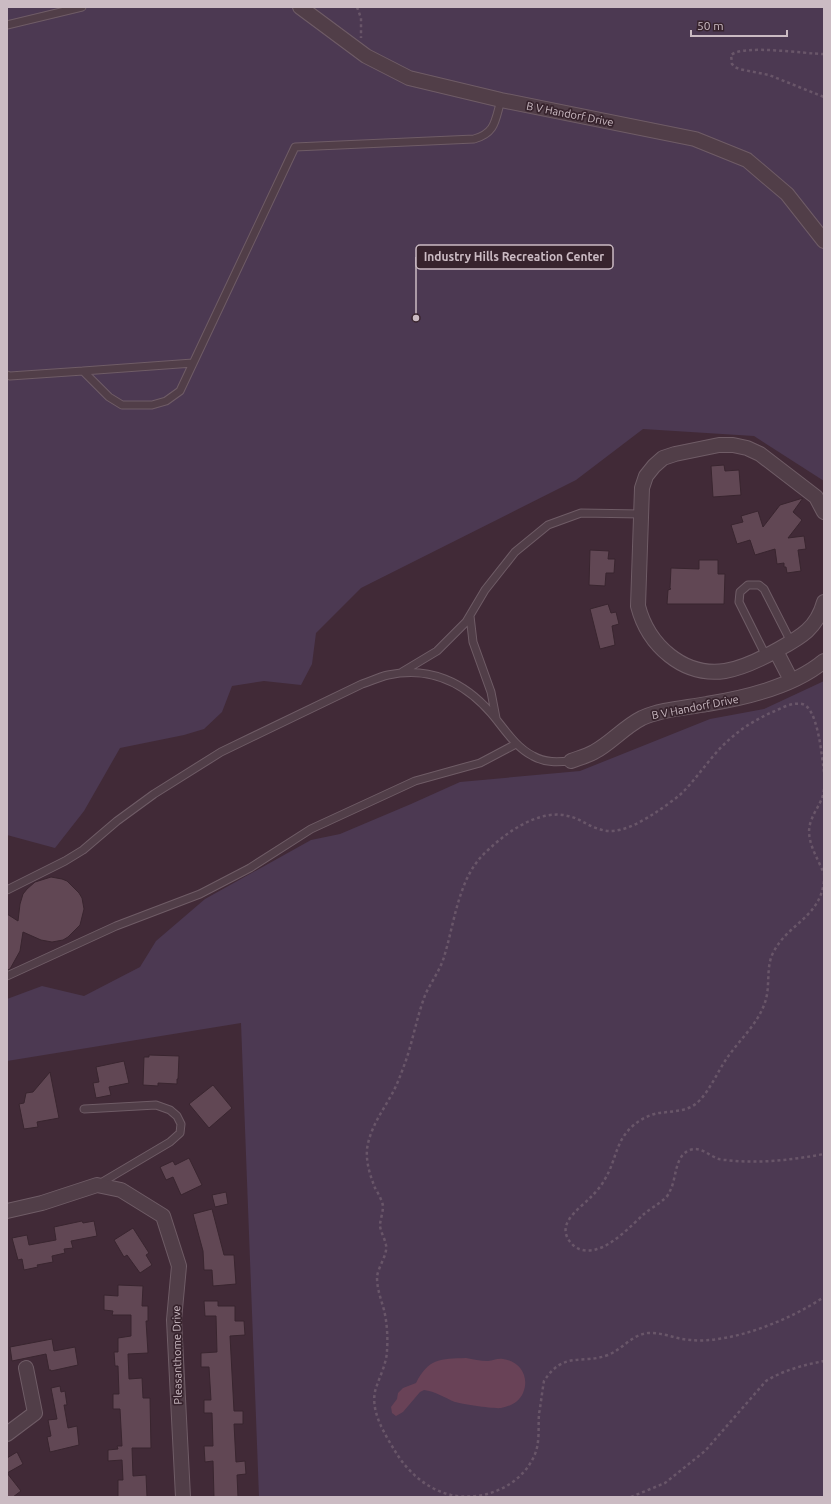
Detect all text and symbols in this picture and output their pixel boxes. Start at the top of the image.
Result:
scale bar [691,12,787,38]
text: 50 m [697,19,724,32]
street label: B V Handorf Drive [525,100,615,128]
callout: Industry Hills Recreation Center [416,245,613,269]
text: Industry Hills Recreation Center [424,250,604,263]
street label: B V Handorf Drive [650,693,740,721]
street label: Pleasanthome Drive [170,1305,184,1405]

